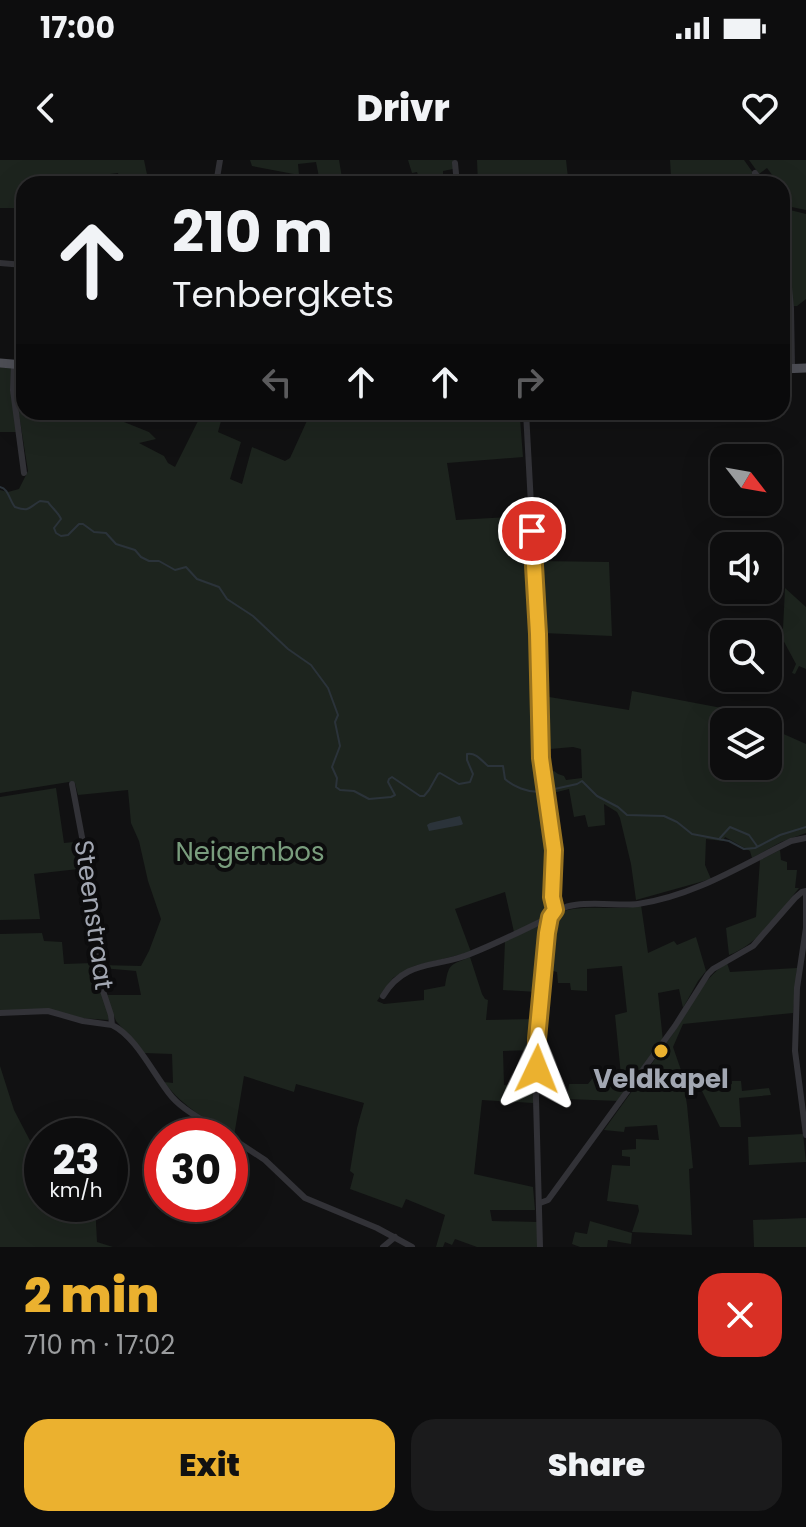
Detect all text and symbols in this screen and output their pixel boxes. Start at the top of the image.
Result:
text: 17:00 [40,6,115,49]
text: Drivr [356,83,450,134]
icon: back [24,86,68,130]
icon: heart [738,86,782,130]
text: 210 m [172,193,333,272]
icon: ahead [40,208,144,312]
text: Tenbergkets [172,269,394,320]
icon: left [255,360,299,404]
icon: ahead [339,360,383,404]
icon: ahead [423,360,467,404]
icon: right [507,360,551,404]
north arrow [710,444,782,516]
map controls [710,444,782,780]
pin [498,497,566,565]
icon: arrive [510,509,554,553]
button: sound [710,532,782,604]
button: search [710,620,782,692]
button: layers [710,708,782,780]
park label: Neigembos [175,834,325,870]
street label: Steenstraat [66,838,122,992]
position arrow [495,1027,579,1111]
marker: Veldkapel [652,1042,670,1060]
place label: Veldkapel [593,1061,729,1097]
speed limit sign: 30 [144,1118,248,1222]
text: 23 [52,1132,100,1188]
text: km/h [49,1176,103,1204]
text: 2 min [24,1262,159,1329]
button: close [698,1273,782,1357]
text: 710 m · 17:02 [24,1327,175,1363]
button: Exit [24,1419,395,1511]
button: Share [411,1419,782,1511]

